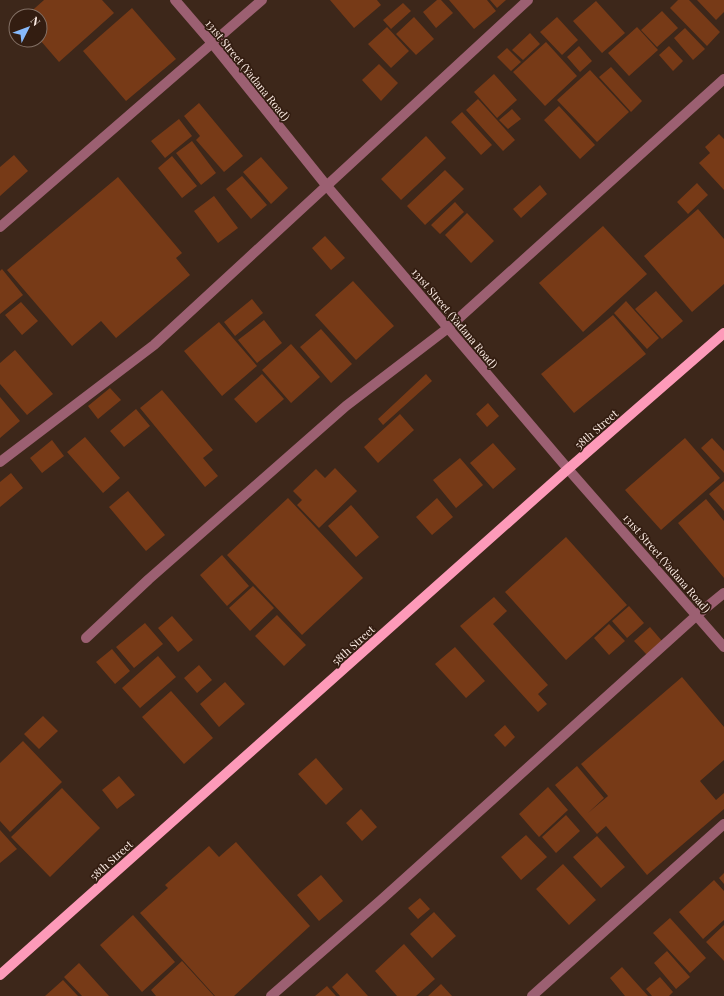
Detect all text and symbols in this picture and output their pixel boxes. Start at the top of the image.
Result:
north arrow [8,8,48,48]
text: N [28,13,44,29]
street label: 131st Street (Yadana Road) [202,16,294,124]
street label: 131st Street (Yadana Road) [409,265,501,371]
street label: 58th Street [571,406,621,452]
street label: 131st Street (Yadana Road) [620,510,714,616]
street label: 58th Street [328,622,378,668]
street label: 58th Street [86,837,136,883]

